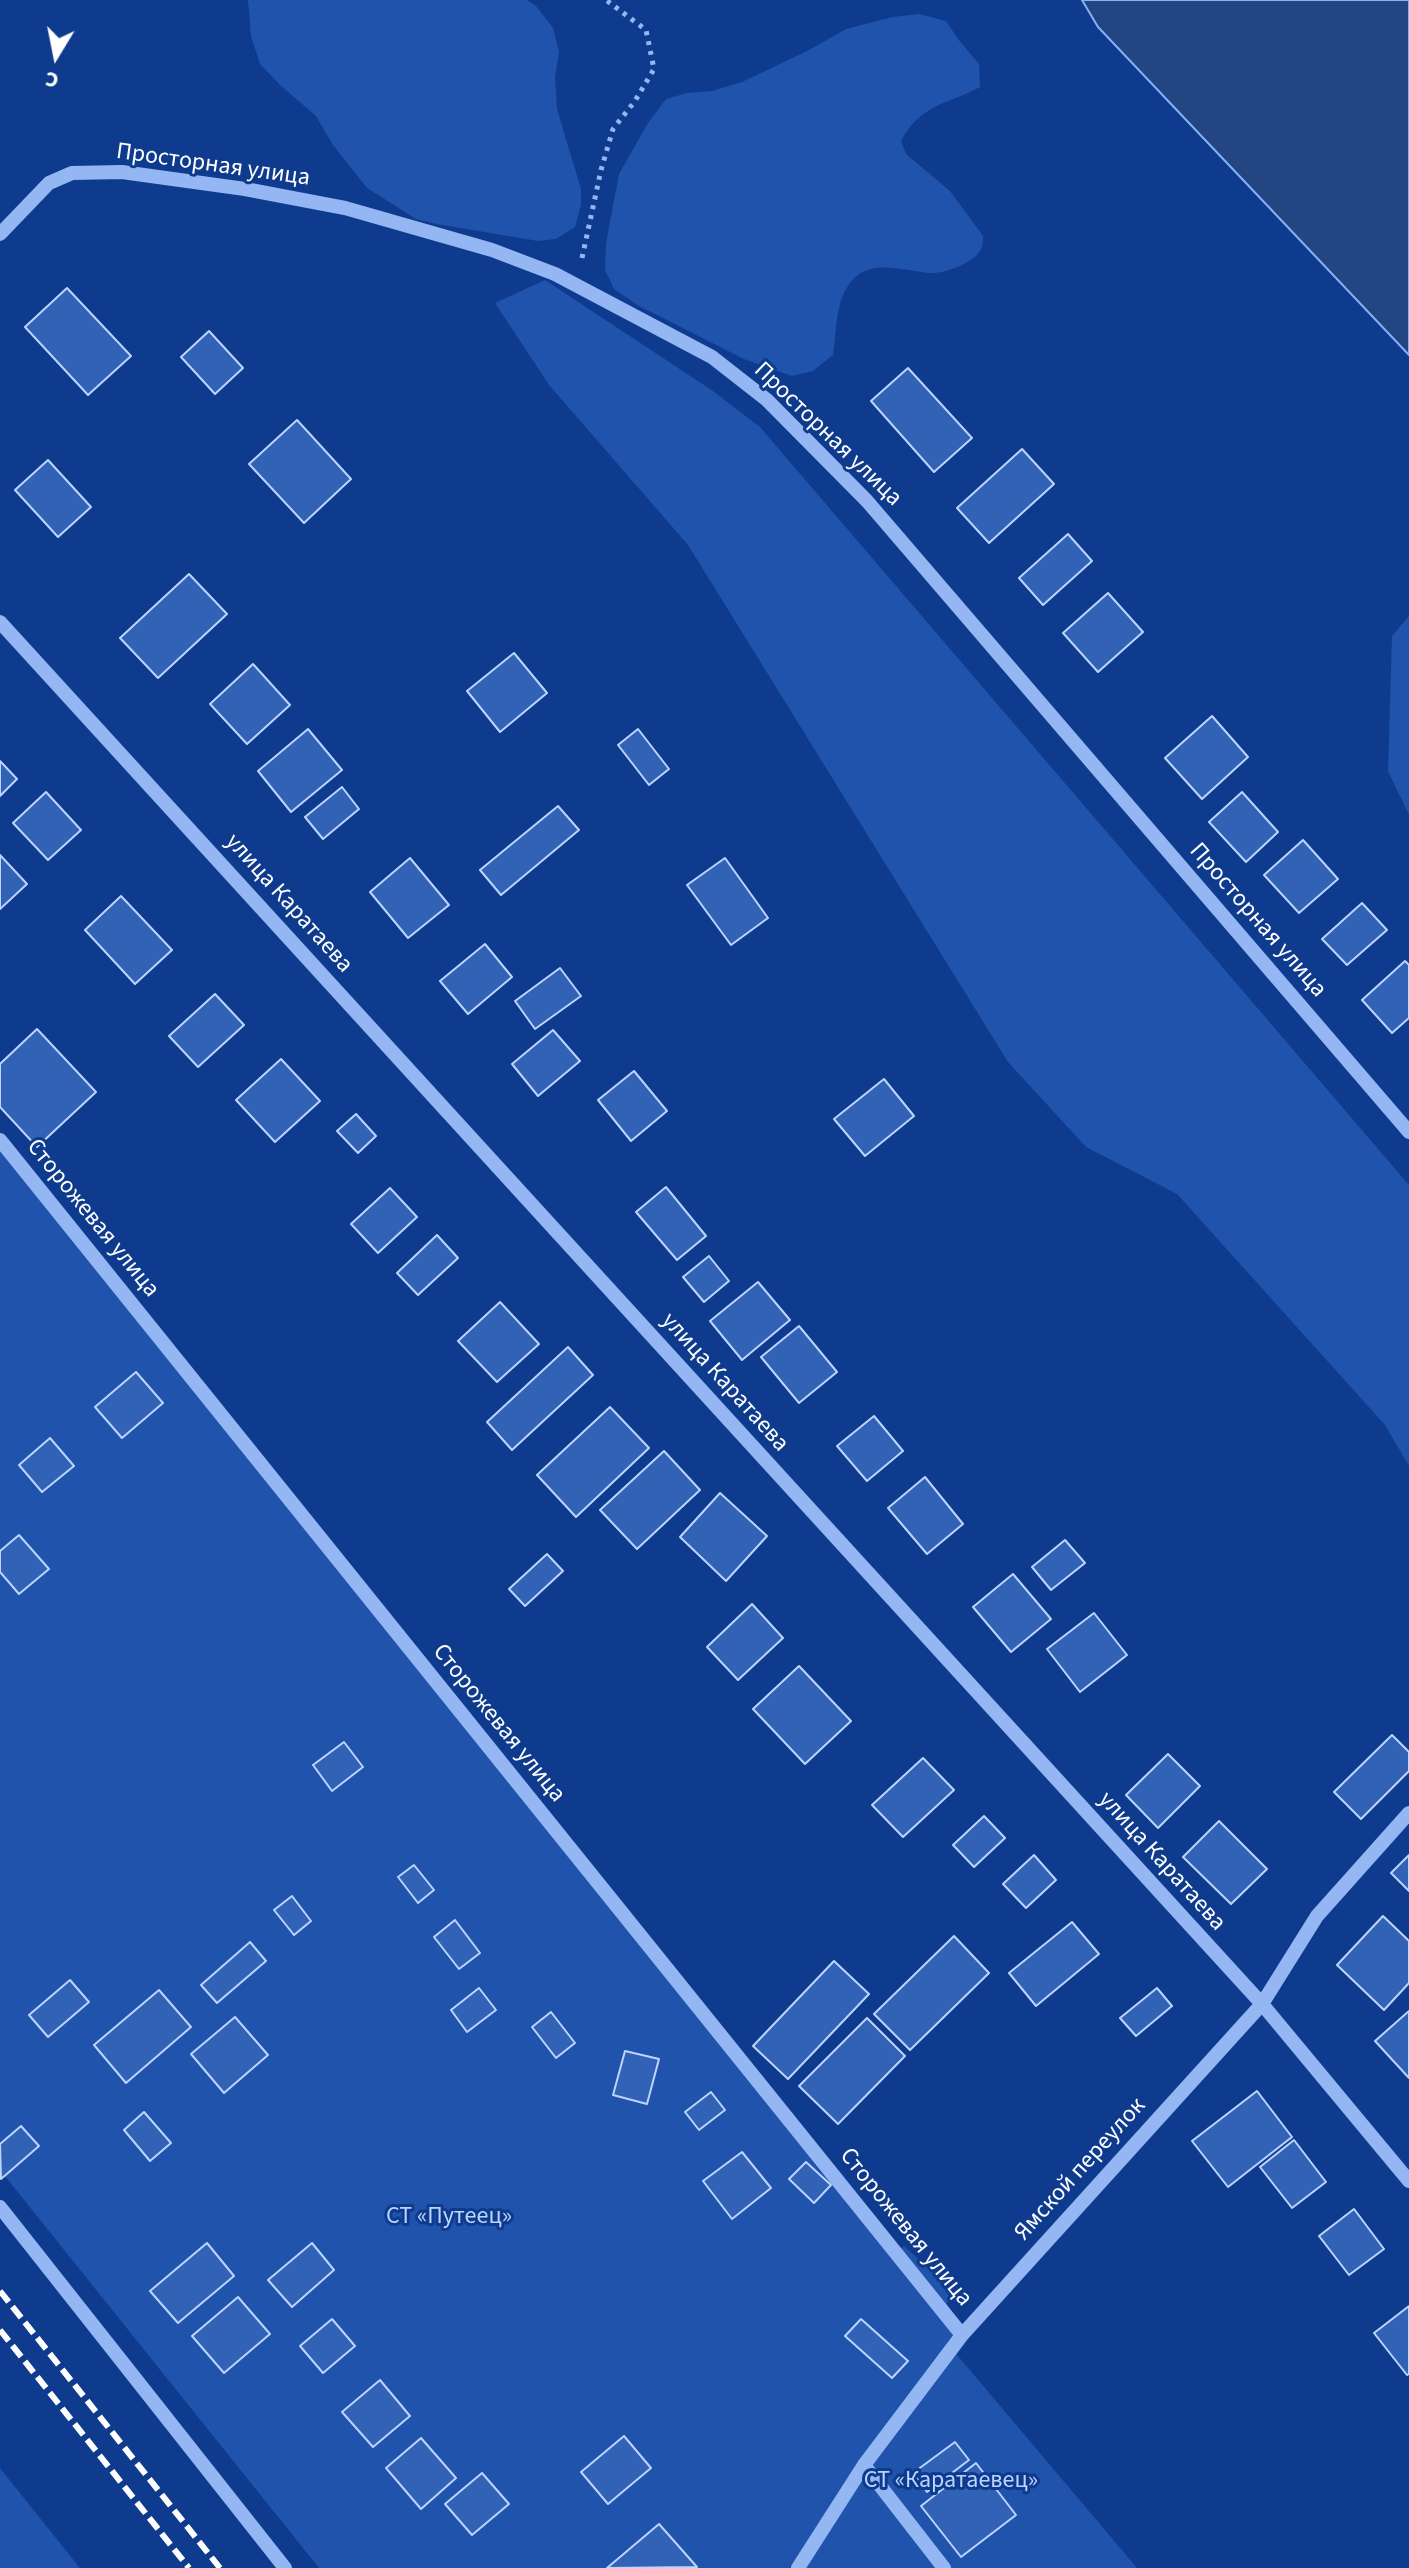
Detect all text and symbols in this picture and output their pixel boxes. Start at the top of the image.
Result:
north arrow [16,16,96,96]
text: С [43,63,61,97]
street label: Просторная улица [114,138,312,194]
street label: Просторная улица [747,357,907,513]
street label: улица Каратаева [218,828,358,980]
street label: Просторная улица [1182,838,1332,1004]
street label: Сторожевая улица [19,1134,165,1304]
street label: улица Каратаева [654,1307,794,1459]
street label: Сторожевая улица [425,1639,571,1809]
street label: улица Каратаева [1091,1786,1231,1938]
street label: Ямской переулок [1009,2093,1153,2247]
street label: Сторожевая улица [832,2143,978,2313]
park label: СТ «Путеец» [386,2204,512,2232]
park label: СТ «Каратаевец» [864,2468,1038,2496]

